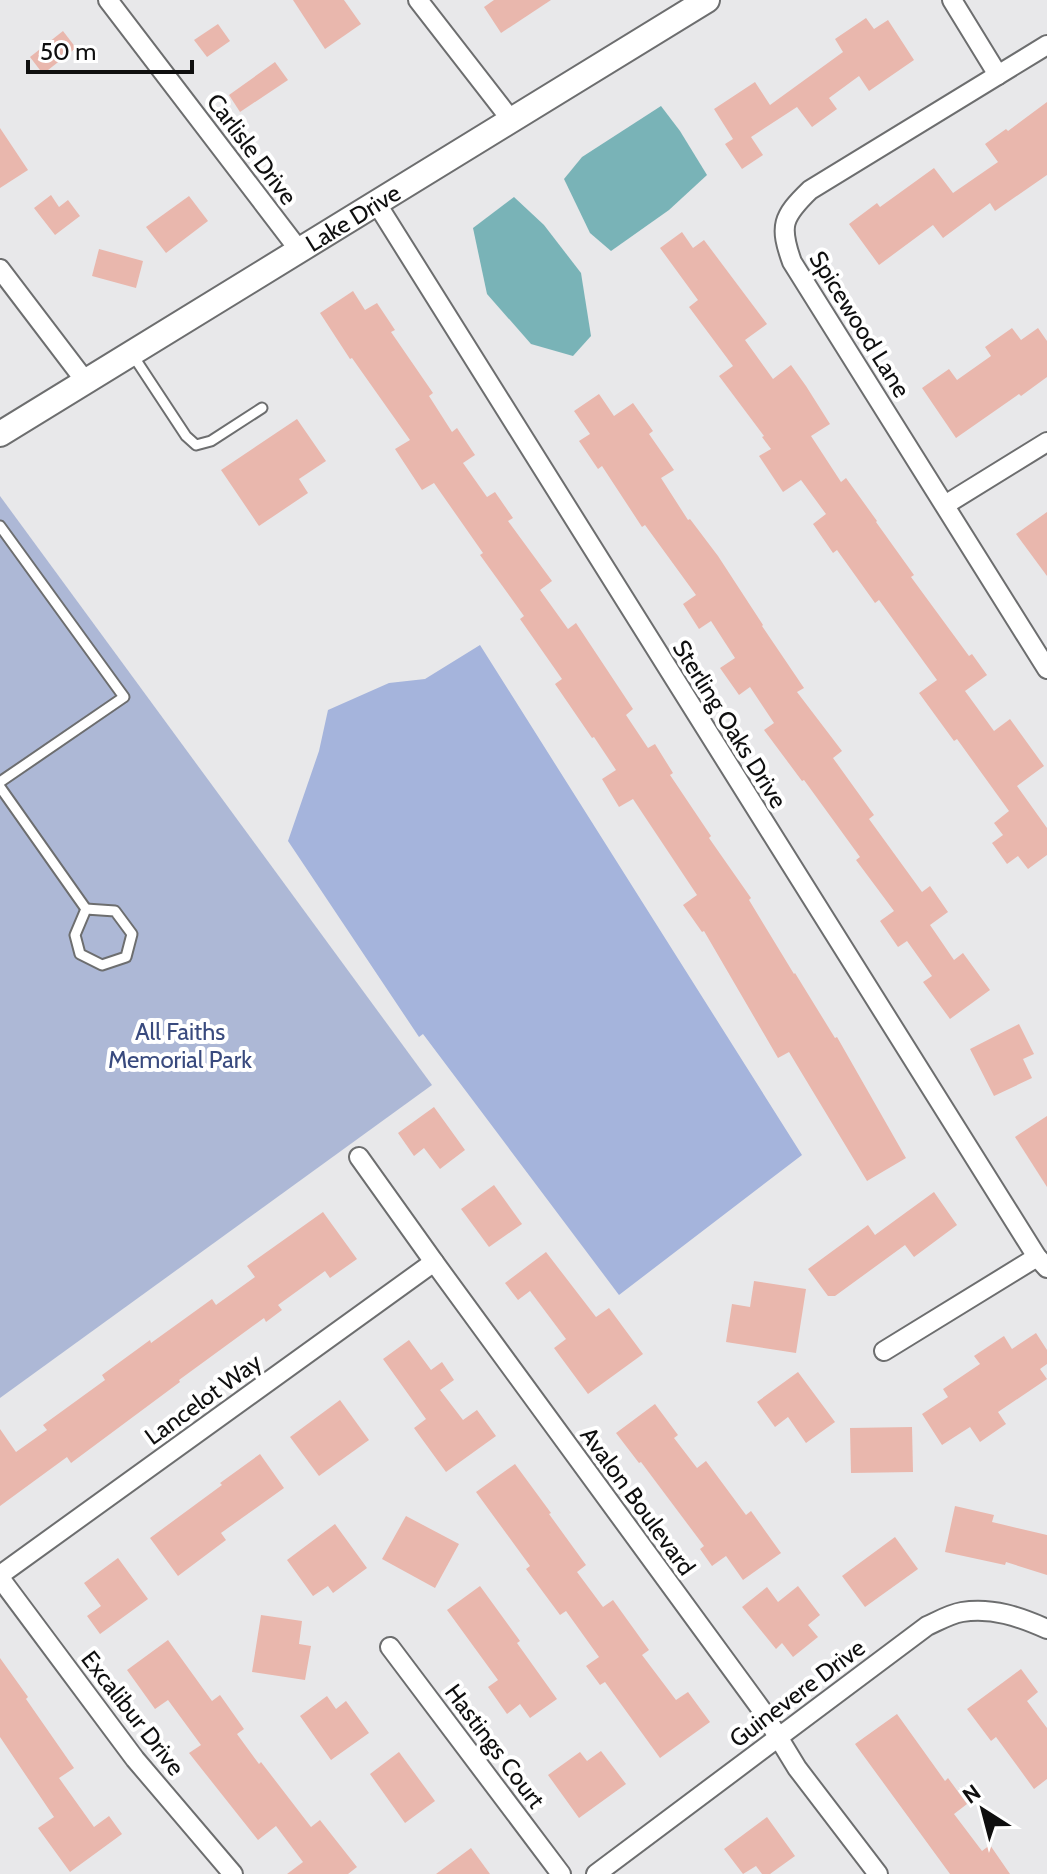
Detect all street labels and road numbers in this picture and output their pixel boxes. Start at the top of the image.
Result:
street label: Carlisle Drive [201,88,303,210]
street label: Lake Drive [300,177,405,257]
street label: Spicewood Lane [803,246,917,402]
street label: Sterling Oaks Drive [667,635,793,813]
street label: Lancelot Way [139,1347,267,1451]
street label: Avalon Boulevard [574,1421,702,1581]
street label: Guinevere Drive [724,1633,870,1753]
street label: Excalibur Drive [75,1645,191,1781]
street label: Hastings Court [439,1678,551,1814]

